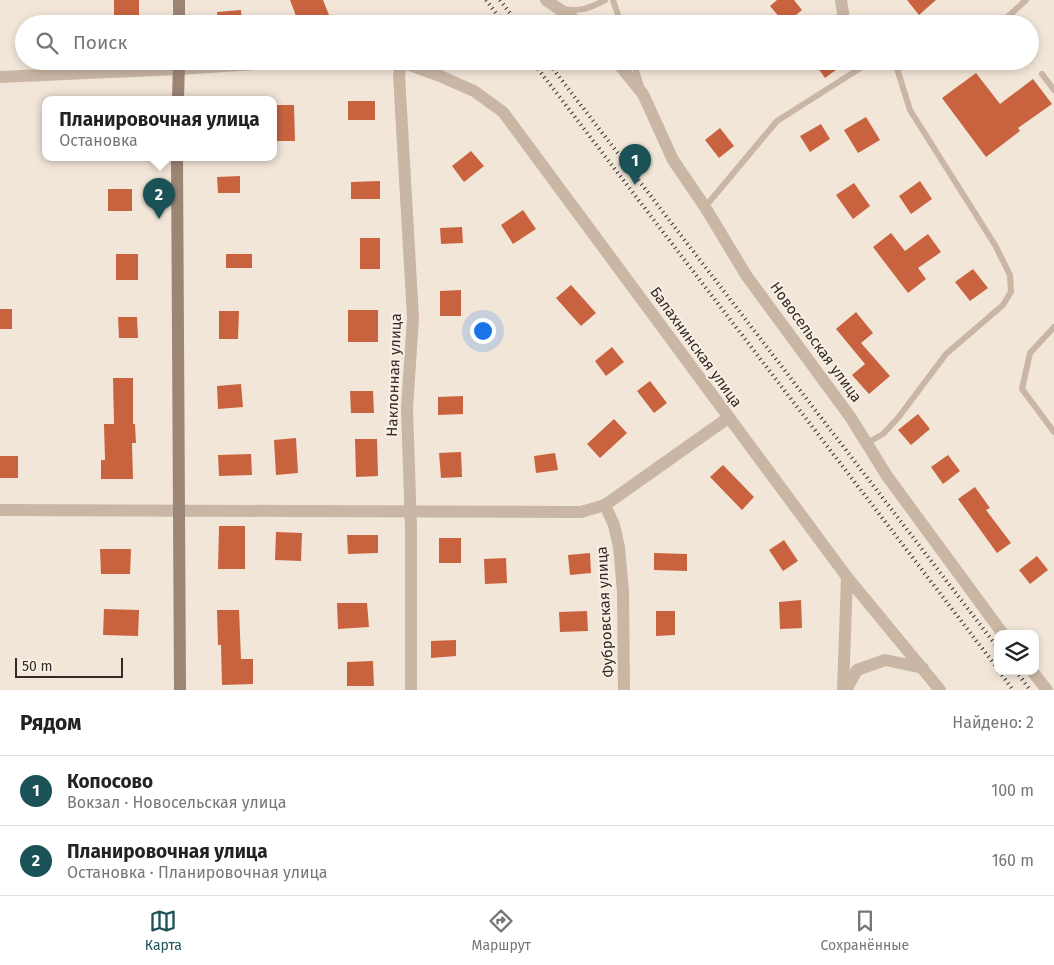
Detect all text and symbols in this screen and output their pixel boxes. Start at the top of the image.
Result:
search box [15,15,1039,70]
icon: search [33,29,61,57]
text: Поиск [73,31,127,54]
popup [42,96,277,161]
text: Планировочная улица [59,108,260,131]
text: Остановка [59,131,138,150]
pin: 1 [619,144,651,185]
pin: 2 [143,178,175,219]
street label: Новосельская улица [766,278,866,406]
street label: Балахнинская улица [646,283,746,411]
street label: Наклонная улица [383,313,405,437]
your location [470,318,496,344]
street label: Фубровская улица [593,546,617,678]
map controls [994,630,1039,675]
button: layers [994,630,1039,675]
scale bar [15,655,122,678]
text: 50 m [22,658,53,675]
text: Рядом [20,710,81,736]
text: Найдено: 2 [952,713,1034,732]
text: Копосово [67,770,153,793]
text: 1 [32,781,40,800]
text: 100 m [991,781,1034,800]
text: Вокзал · Новосельская улица [67,793,286,812]
text: Планировочная улица [67,840,268,863]
text: 2 [32,851,40,870]
text: 160 m [992,851,1034,870]
text: Остановка · Планировочная улица [67,863,328,882]
tab: Карта [145,907,182,954]
tab: Маршрут [472,907,531,954]
tab: Сохранённые [821,907,909,954]

